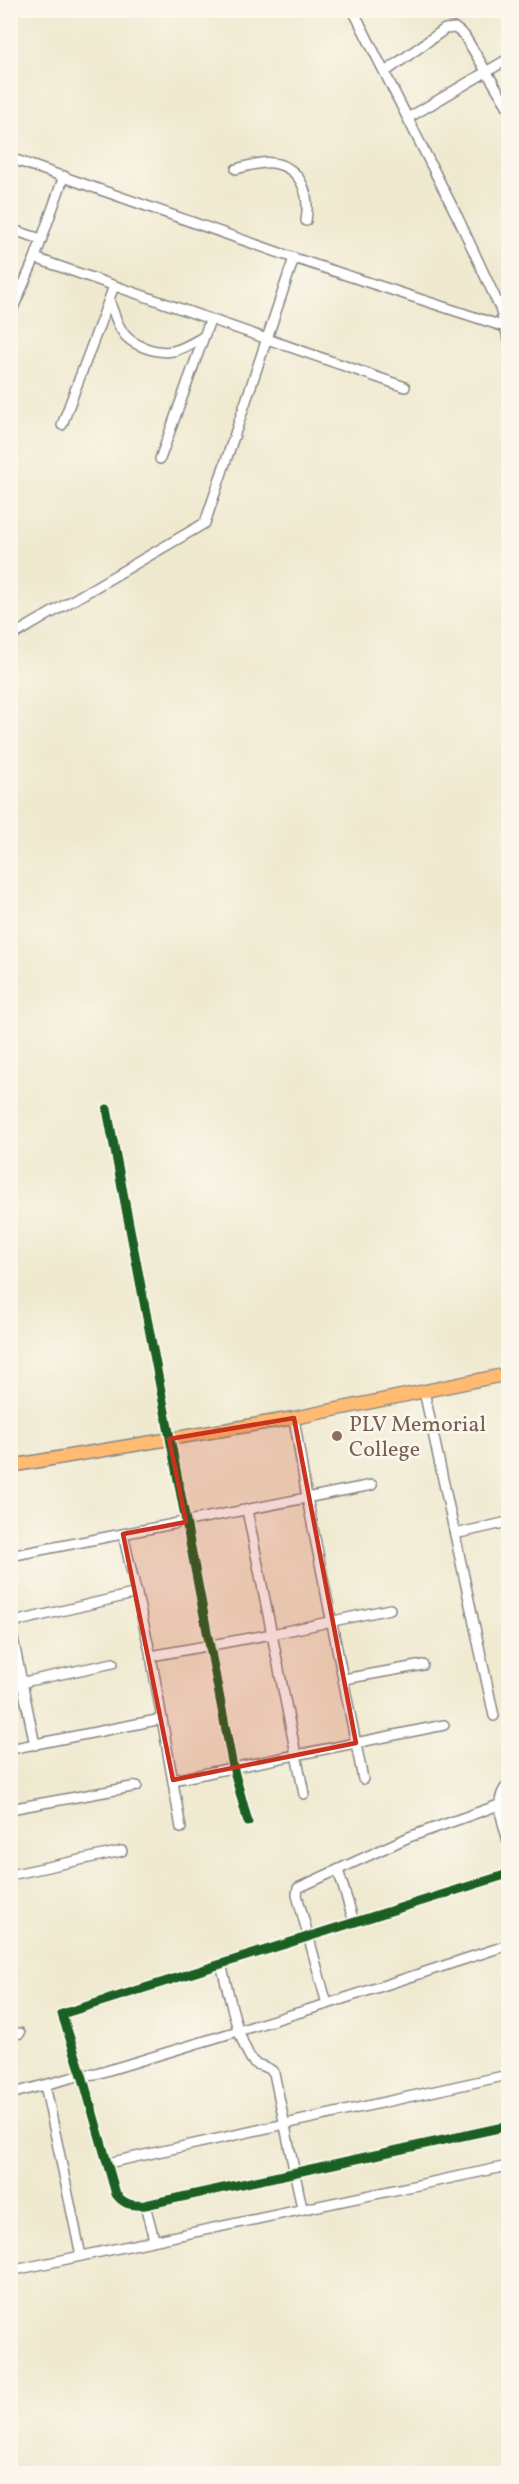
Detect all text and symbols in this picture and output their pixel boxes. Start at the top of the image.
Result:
place label: PLV Memorial College [349,1410,486,1466]
marker: PLV Memorial College [330,1429,344,1443]

